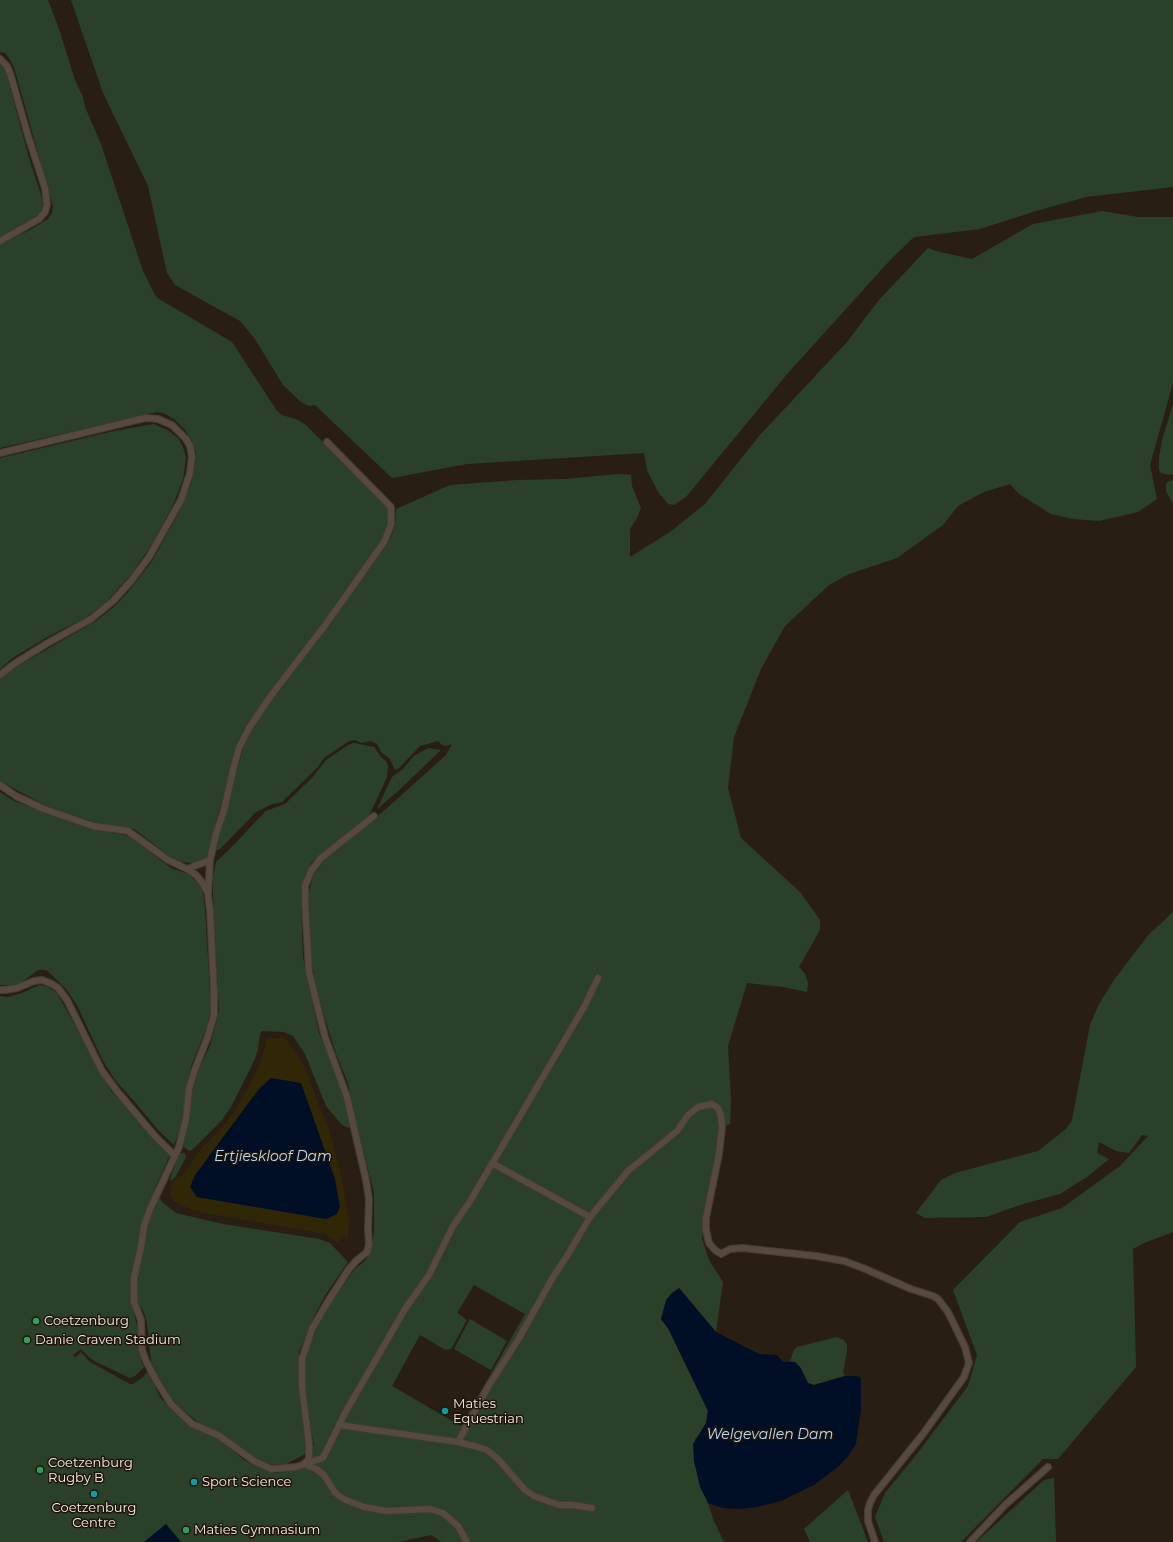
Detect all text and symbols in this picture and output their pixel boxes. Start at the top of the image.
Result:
water label: Ertjieskloof Dam [214,1149,332,1165]
place label: Coetzenburg [44,1313,129,1329]
marker: Coetzenburg [31,1316,41,1326]
place label: Danie Craven Stadium [35,1332,181,1348]
marker: Danie Craven Stadium [22,1335,32,1345]
place label: Maties Equestrian [453,1396,524,1427]
marker: Maties Equestrian [440,1406,450,1416]
water label: Welgevallen Dam [707,1427,833,1443]
place label: Coetzenburg Rugby B [48,1455,133,1486]
marker: Coetzenburg Rugby B [35,1465,45,1475]
place label: Sport Science [202,1474,291,1490]
marker: Sport Science [189,1477,199,1487]
marker: Coetzenburg Centre [89,1489,99,1499]
place label: Coetzenburg Centre [52,1500,136,1531]
place label: Maties Gymnasium [194,1522,320,1538]
marker: Maties Gymnasium [181,1525,191,1535]

